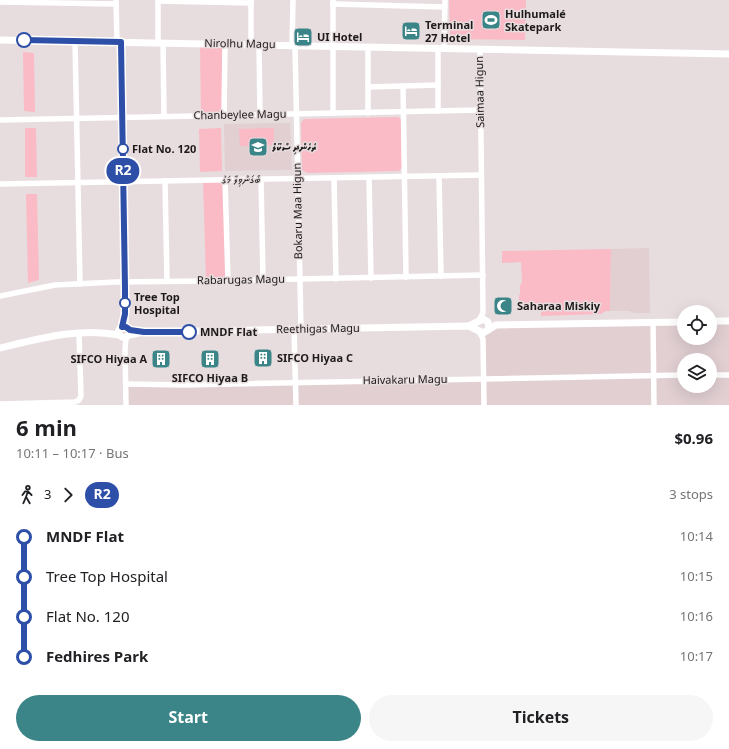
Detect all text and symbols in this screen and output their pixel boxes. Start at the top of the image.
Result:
place label: Hulhumalé Skatepark [505,6,566,36]
sports icon: Hulhumalé Skatepark [480,9,502,31]
place label: Terminal 27 Hotel [425,17,473,47]
hotel icon: Terminal 27 Hotel [400,20,422,42]
hotel icon: UI Hotel [292,26,314,48]
place label: UI Hotel [317,29,362,46]
unlabelled marker [16,32,32,48]
street label: Nirolhu Magu [204,35,276,53]
street label: Saimaa Higun [471,56,489,128]
street label: Chanbeylee Magu [193,106,287,124]
school or university icon: ރެހެންދި ސްކޫލް [247,136,269,158]
place label: ރެހެންދި ސްކޫލް [271,139,317,156]
place label: Flat No. 120 [132,141,196,158]
marker: Flat No. 120 [117,143,129,155]
line badge: R2 [105,158,141,184]
text: R2 [114,160,132,181]
street label: Bokaru Maa Higun [289,163,307,259]
street label: ބޯގަންވިލާ މަގު [221,171,260,189]
street label: Rabarugas Magu [197,271,285,289]
place label: Tree Top Hospital [134,289,180,319]
mosque icon: Saharaa Miskiy [492,295,514,317]
marker: Tree Top Hospital [119,297,131,309]
place label: Saharaa Miskiy [517,298,601,315]
map controls [677,305,717,393]
button: locate [677,305,717,345]
street label: Reethigas Magu [276,320,360,338]
marker: MNDF Flat [181,324,197,340]
place label: MNDF Flat [200,324,257,341]
building icon: SIFCO Hiyaa C [252,347,274,369]
building icon: SIFCO Hiyaa A [150,348,172,370]
building icon: SIFCO Hiyaa B [199,348,221,370]
place label: SIFCO Hiyaa C [277,350,353,367]
place label: SIFCO Hiyaa A [70,351,147,368]
button: layers [677,353,717,393]
place label: SIFCO Hiyaa B [172,370,248,387]
street label: Haivakaru Magu [362,371,448,389]
text: 6 min [16,412,77,445]
text: $0.96 [674,428,713,450]
text: 10:11 – 10:17 · Bus [16,444,129,464]
icon: walk [16,484,38,506]
icon: forward [57,484,79,506]
text: R2 [93,484,111,505]
text: 3 [44,485,51,505]
text: 3 stops [669,485,713,505]
text: MNDF Flat [46,526,124,548]
text: 10:14 [680,527,713,547]
text: Tree Top Hospital [46,566,168,588]
text: 10:15 [680,567,713,587]
text: Flat No. 120 [46,606,130,628]
text: 10:16 [680,607,713,627]
text: Fedhires Park [46,646,148,668]
text: 10:17 [680,647,713,667]
button: Start [16,695,361,741]
button: Tickets [369,695,713,741]

